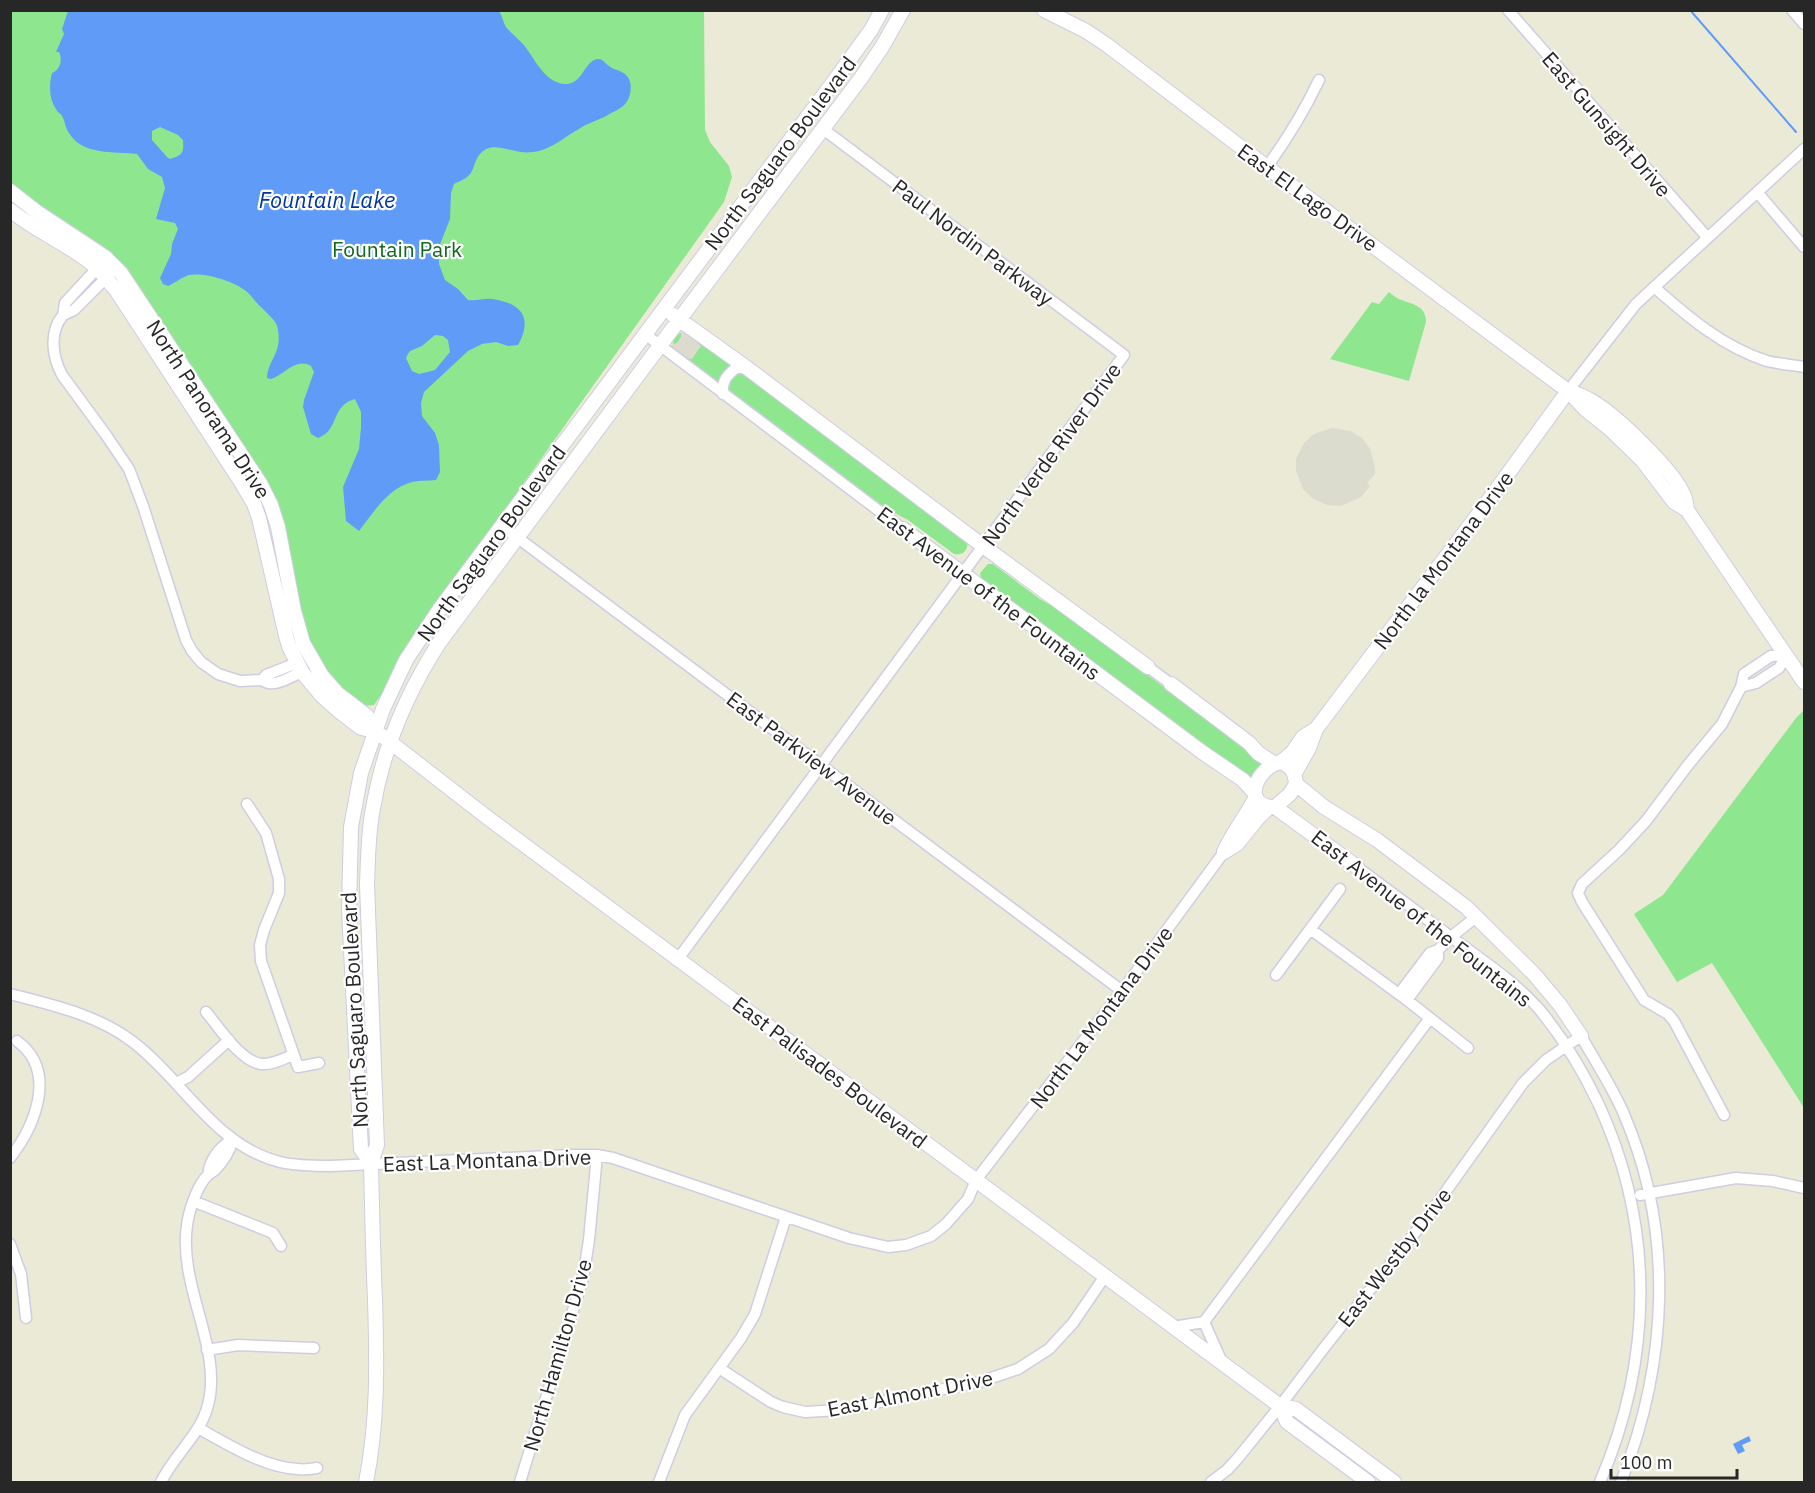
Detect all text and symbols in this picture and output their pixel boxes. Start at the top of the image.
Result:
street label: East Gunsight Drive [1536,45,1678,203]
street label: North Saguaro Boulevard [698,50,862,256]
street label: East El Lago Drive [1232,137,1384,257]
street label: Paul Nordin Parkway [887,172,1060,312]
water label: Fountain Lake [259,185,395,214]
park label: Fountain Park [332,235,462,263]
street label: North Panorama Drive [141,314,277,504]
street label: North Verde River Drive [975,357,1127,551]
street label: North Saguaro Boulevard [410,439,572,647]
street label: North la Montana Drive [1367,465,1519,655]
street label: East Avenue of the Fountains [872,500,1106,686]
street label: East Parkview Avenue [721,685,903,831]
street label: East Avenue of the Fountains [1306,823,1538,1013]
street label: North Saguaro Boulevard [334,891,374,1129]
street label: North La Montana Drive [1023,920,1179,1114]
street label: East Palisades Boulevard [727,990,933,1154]
street label: East La Montana Drive [382,1142,592,1178]
street label: East Westby Drive [1331,1182,1457,1332]
street label: North Hamilton Drive [516,1256,598,1454]
street label: East Almont Drive [825,1363,995,1423]
scale bar [1611,1442,1737,1480]
text: 100 m [1620,1451,1672,1474]

